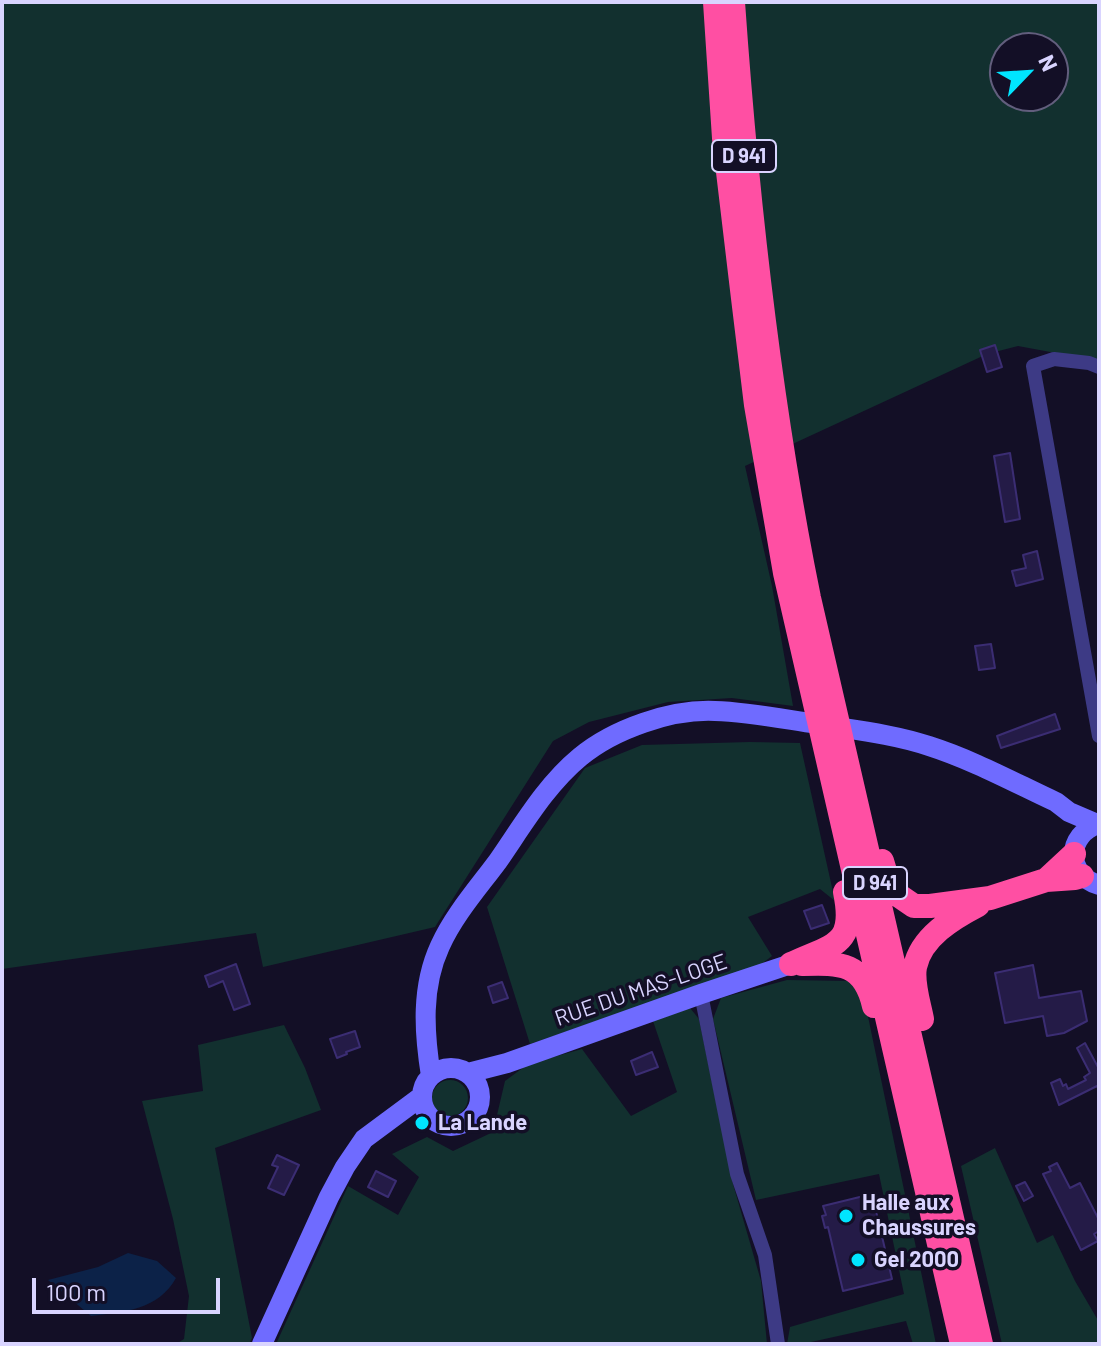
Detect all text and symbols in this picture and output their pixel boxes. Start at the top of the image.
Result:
north arrow [989,32,1069,112]
text: N [1034,51,1064,75]
road number: D 941 [712,140,776,172]
road number: D 941 [843,867,907,899]
street label: RUE DU MAS-LOGE [551,948,731,1032]
place label: La Lande [438,1110,527,1136]
marker: La Lande [413,1114,431,1132]
place label: Halle aux Chaussures [862,1190,976,1242]
marker: Halle aux Chaussures [837,1207,855,1225]
place label: Gel 2000 [874,1247,959,1273]
marker: Gel 2000 [849,1251,867,1269]
scale bar [36,1262,224,1312]
text: 100 m [46,1277,106,1306]

